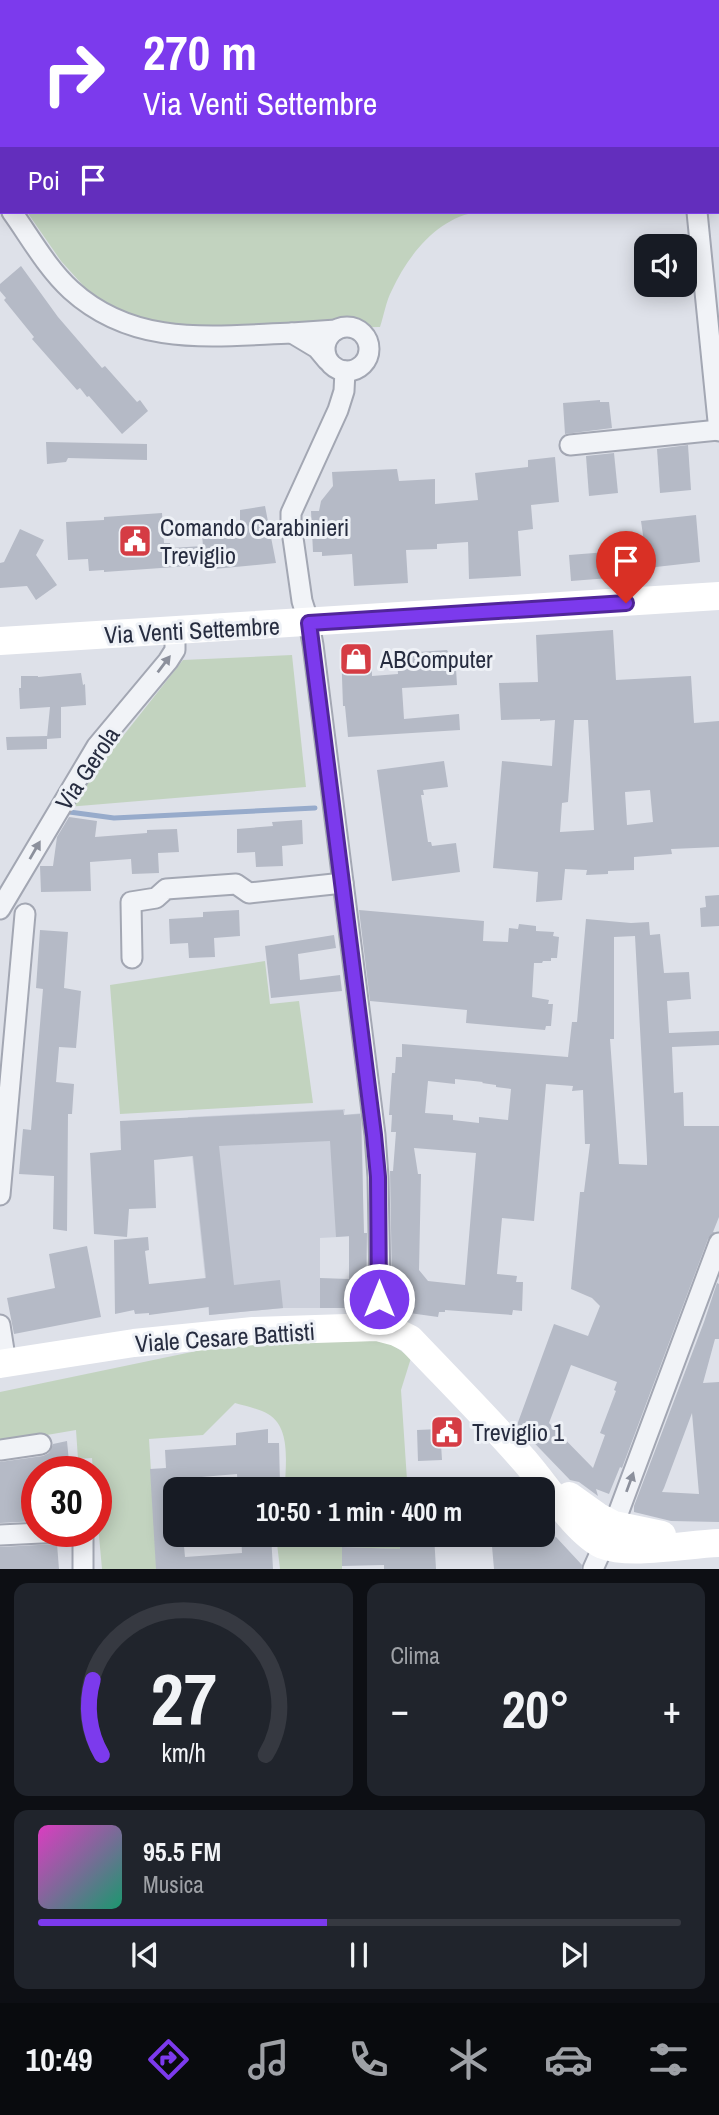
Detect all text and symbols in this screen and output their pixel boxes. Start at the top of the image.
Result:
text: 270 m [143,19,257,85]
icon: right [28,28,119,119]
text: Via Venti Settembre [143,82,377,125]
icon: arrive [74,161,112,199]
text: Poi [28,163,60,198]
map controls [634,234,697,297]
button: sound [634,234,697,297]
place label: Comando Carabinieri Treviglio [160,511,349,571]
public building icon: Comando Carabinieri Treviglio [116,522,154,560]
pin [596,531,656,603]
icon: arrive [607,542,645,580]
street label: Via Venti Settembre [103,609,281,651]
shop icon: ABComputer [337,640,375,678]
place label: ABComputer [379,643,493,675]
one-way arrow [157,656,172,674]
street label: Via Gerola [48,720,127,816]
one-way arrow [28,841,41,860]
position arrow [342,1262,416,1336]
street label: Viale Cesare Battisti [134,1315,316,1359]
public building icon: Treviglio 1 [428,1413,466,1451]
place label: Treviglio 1 [472,1416,564,1448]
speed limit sign: 30 [21,1456,112,1547]
one-way arrow [625,1472,636,1493]
text: 10:50 · 1 min · 400 m [256,1494,462,1529]
text: Clima [391,1640,440,1671]
text: 27 [150,1651,216,1749]
text: 20° [502,1674,570,1744]
text: − [391,1684,409,1735]
text: + [663,1684,681,1735]
text: km/h [161,1736,205,1770]
text: 95.5 FM [143,1834,221,1869]
text: Musica [143,1869,204,1900]
icon: previous [126,1936,164,1974]
icon: pause [340,1936,378,1974]
icon: next [555,1936,593,1974]
icon: directions [144,2035,193,2084]
icon: music [244,2035,293,2084]
icon: phone [344,2035,393,2084]
icon: climate [444,2035,493,2084]
icon: car [544,2035,593,2084]
icon: filters [644,2035,693,2084]
text: 10:49 [26,2038,93,2081]

